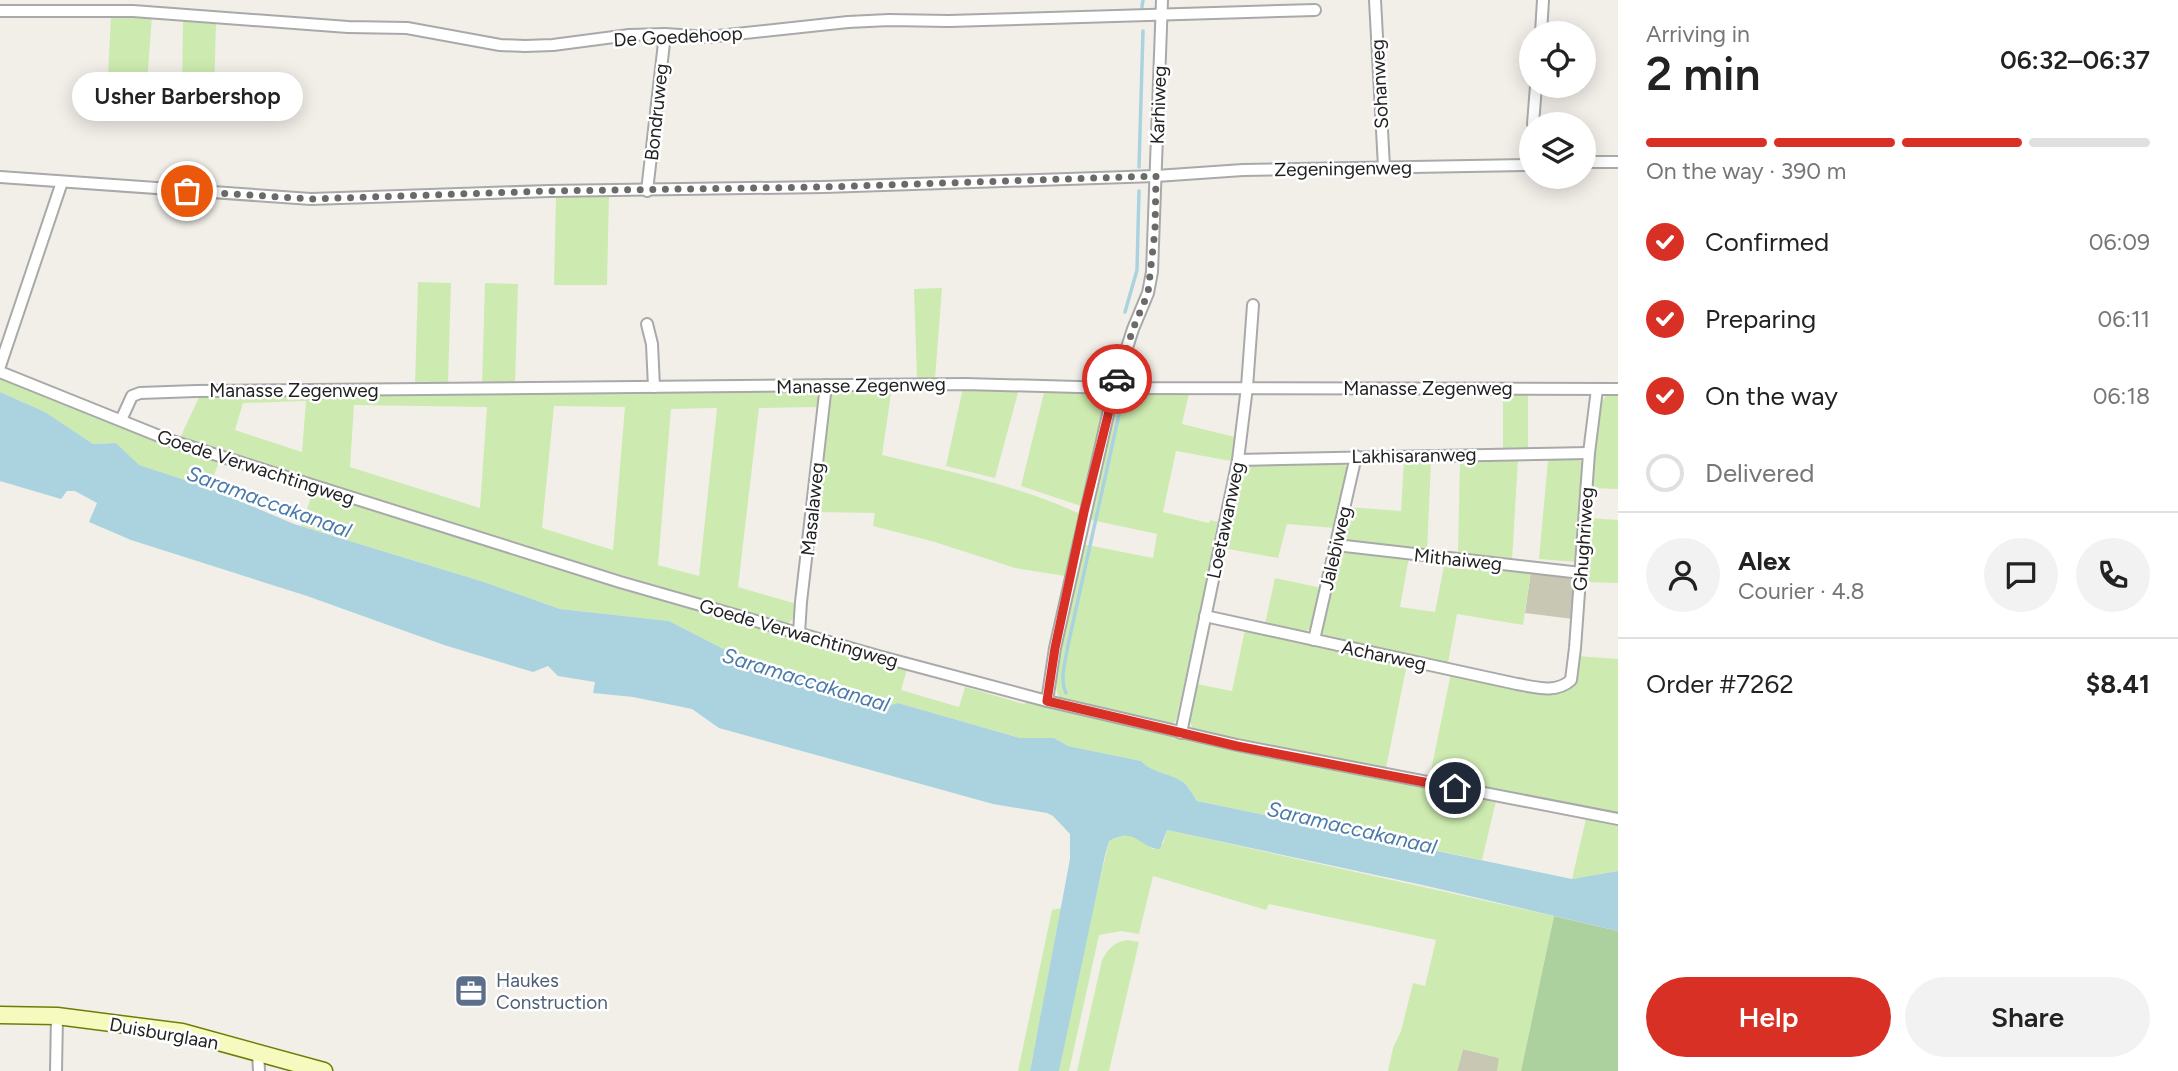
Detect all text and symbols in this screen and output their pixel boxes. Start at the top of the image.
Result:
text: Arriving in [1646,20,1750,48]
map controls [1519,21,1596,189]
button: locate [1519,21,1596,98]
street label: De Goedehoop [613,22,743,51]
street label: Sohanweg [1366,39,1393,129]
text: 06:32–06:37 [2000,44,2150,76]
text: 2 min [1646,46,1761,102]
street label: Bondruweg [640,62,673,162]
street label: Karhiweg [1146,65,1171,145]
callout: Usher Barbershop [72,72,302,121]
text: Usher Barbershop [94,82,281,110]
button: layers [1519,112,1596,189]
street label: Zegeningenweg [1274,156,1412,181]
text: On the way · 390 m [1646,157,1846,185]
pin [157,161,217,221]
icon: bag [168,172,206,210]
icon: check [1646,223,1684,261]
text: Confirmed [1705,226,1829,258]
text: 06:09 [2089,228,2150,256]
icon: check [1646,300,1684,338]
text: Preparing [1705,303,1816,335]
text: 06:11 [2097,305,2150,333]
courier [1082,344,1152,414]
icon: car [1098,360,1136,398]
street label: Manasse Zegenweg [776,373,946,398]
street label: Manasse Zegenweg [1343,377,1513,400]
icon: check [1646,377,1684,415]
street label: Manasse Zegenweg [209,379,379,402]
text: On the way [1705,380,1838,412]
text: 06:18 [2093,382,2150,410]
street label: Goede Verwachtingweg [154,425,357,510]
street label: Lakhisaranweg [1351,443,1477,468]
text: Delivered [1705,457,1814,489]
water label: Saramaccakanaal [183,460,355,543]
street label: Loetawanweg [1202,460,1249,581]
street label: Masalaweg [796,461,829,557]
street label: Ghughriweg [1568,486,1599,592]
street label: Jalebiweg [1315,504,1356,592]
button: person [1646,538,1720,612]
button: chat [1984,538,2058,612]
button: phone [2076,538,2150,612]
street label: Mithaiweg [1413,543,1503,576]
text: Alex [1738,545,1791,577]
text: Courier · 4.8 [1738,577,1865,605]
street label: Goede Verwachtingweg [697,594,901,673]
street label: Acharweg [1339,635,1428,676]
water label: Saramaccakanaal [720,642,893,717]
text: Order #7262 [1646,668,1794,700]
text: $8.41 [2086,668,2150,700]
pin [1425,758,1485,818]
icon: home [1436,769,1474,807]
water label: Saramaccakanaal [1265,796,1440,859]
place label: Haukes Construction [496,969,608,1014]
office icon: Haukes Construction [452,972,490,1010]
button: Help [1646,977,1891,1057]
button: Share [1905,977,2150,1057]
street label: Duisburglaan [108,1013,220,1054]

